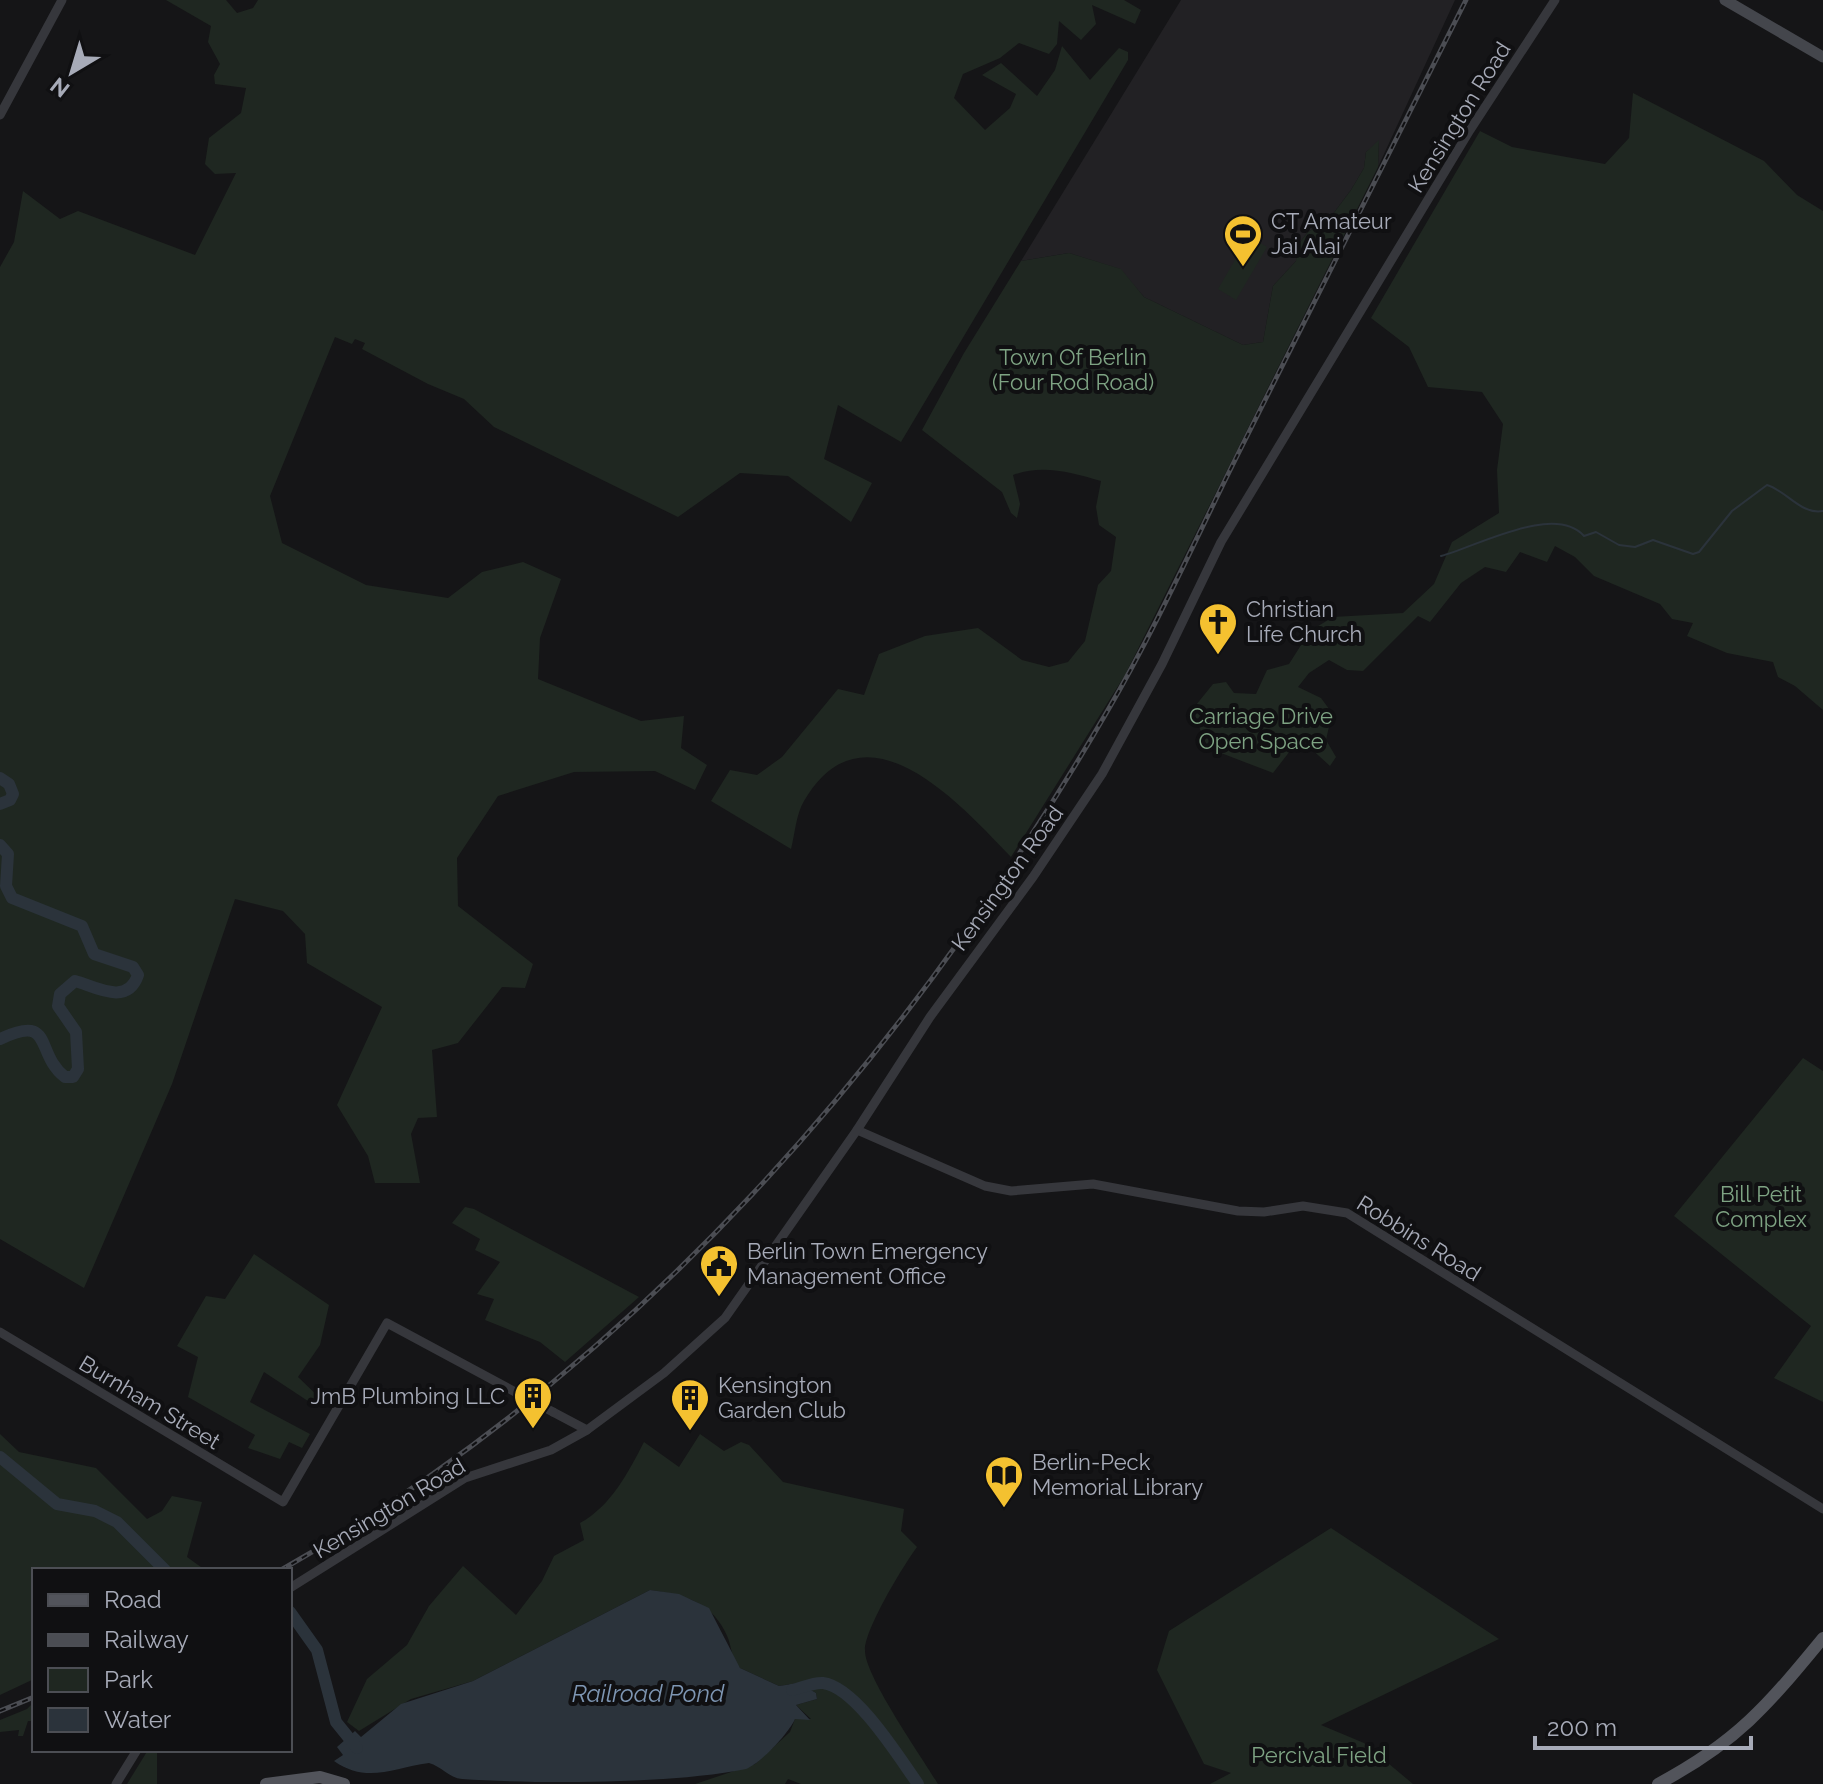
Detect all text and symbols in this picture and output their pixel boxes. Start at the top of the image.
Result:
north arrow [32,32,112,112]
street label: Kensington Road [1402,37,1516,197]
text: N [45,72,74,103]
place label: CT Amateur Jai Alai [1271,208,1392,259]
sports icon: CT Amateur Jai Alai [1222,213,1264,268]
park label: Town Of Berlin (Four Rod Road) [992,344,1154,395]
place label: Christian Life Church [1246,596,1362,647]
church icon: Christian Life Church [1197,601,1239,656]
park label: Carriage Drive Open Space [1189,703,1333,754]
street label: Kensington Road [946,801,1068,955]
park label: Bill Petit Complex [1715,1181,1807,1232]
street label: Robbins Road [1352,1190,1486,1286]
place label: Berlin Town Emergency Management Office [747,1238,988,1289]
public building icon: Berlin Town Emergency Management Office [698,1243,740,1298]
street label: Burnham Street [75,1350,226,1455]
place label: Kensington Garden Club [718,1372,846,1423]
building icon: JmB Plumbing LLC [512,1375,554,1430]
building icon: Kensington Garden Club [669,1377,711,1432]
place label: JmB Plumbing LLC [310,1383,505,1409]
place label: Berlin-Peck Memorial Library [1032,1449,1203,1500]
street label: Kensington Road [308,1452,470,1564]
library icon: Berlin-Peck Memorial Library [983,1454,1025,1509]
legend [32,1568,292,1752]
text: Road [104,1585,162,1614]
text: Railway [104,1625,189,1654]
text: Park [104,1665,153,1694]
water label: Railroad Pond [572,1679,725,1708]
scale bar [1535,1700,1751,1750]
text: Water [104,1705,172,1734]
text: 200 m [1547,1713,1617,1742]
park label: Percival Field [1251,1742,1387,1768]

